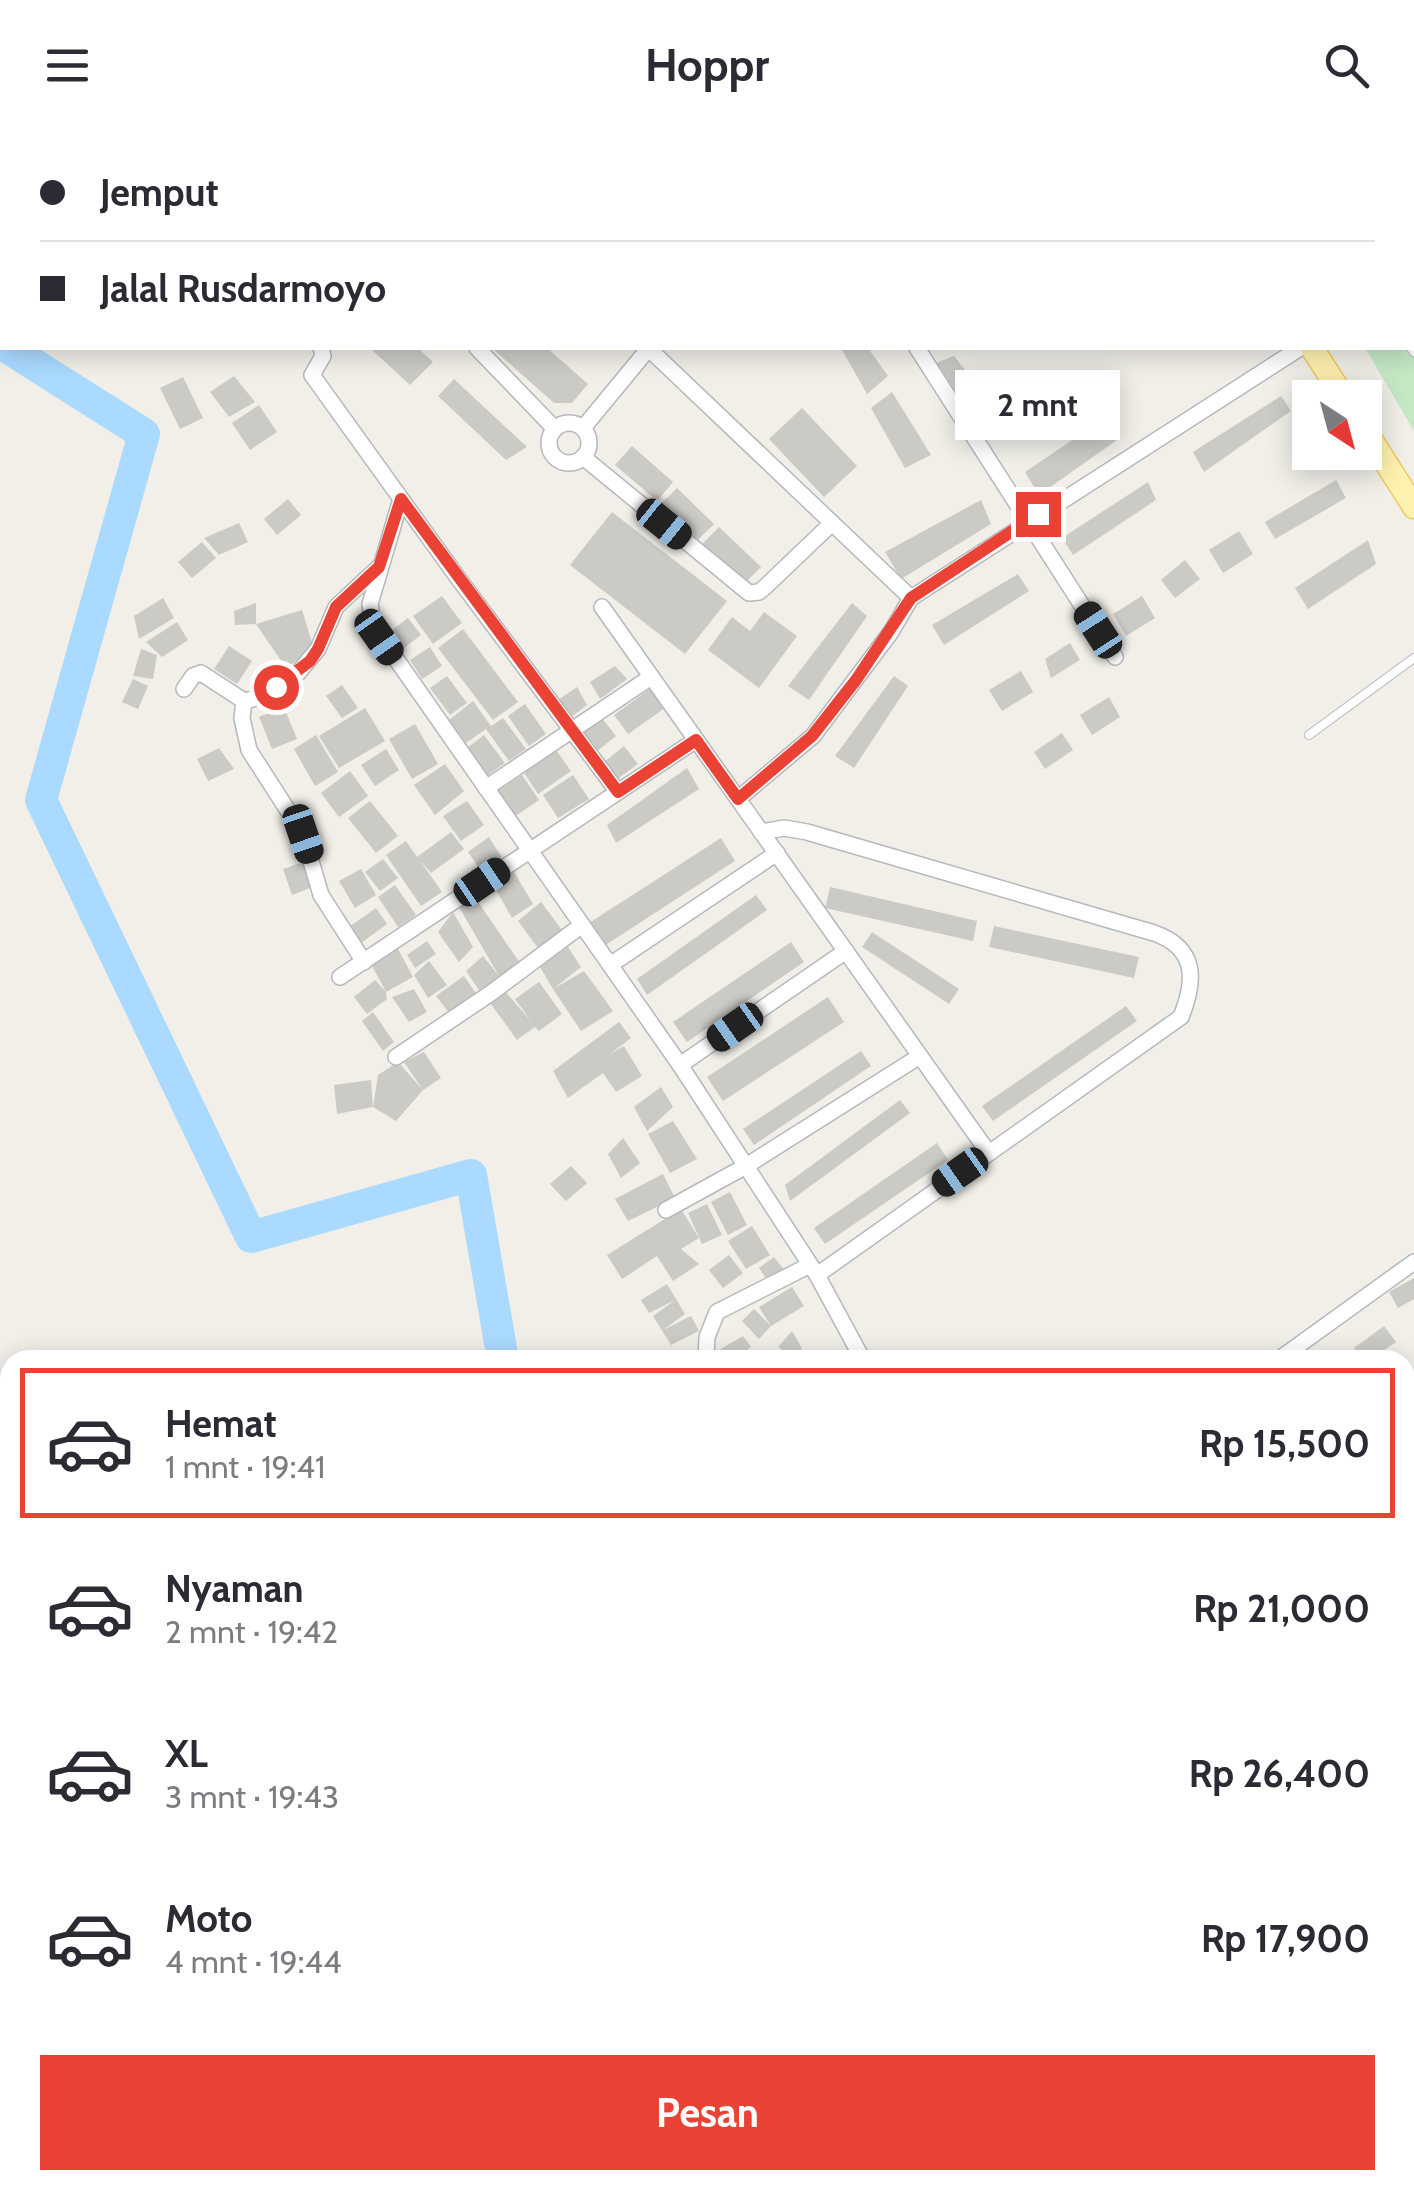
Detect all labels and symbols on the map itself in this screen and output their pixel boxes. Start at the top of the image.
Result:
callout: 2 mnt [956,369,1120,439]
north arrow [1292,380,1382,470]
route end [1016,492,1061,537]
car [631,493,697,555]
car [1069,597,1127,663]
car [350,604,408,670]
route start [254,665,299,710]
car [279,801,327,867]
car [449,853,515,911]
car [702,998,768,1056]
car [927,1143,993,1201]

